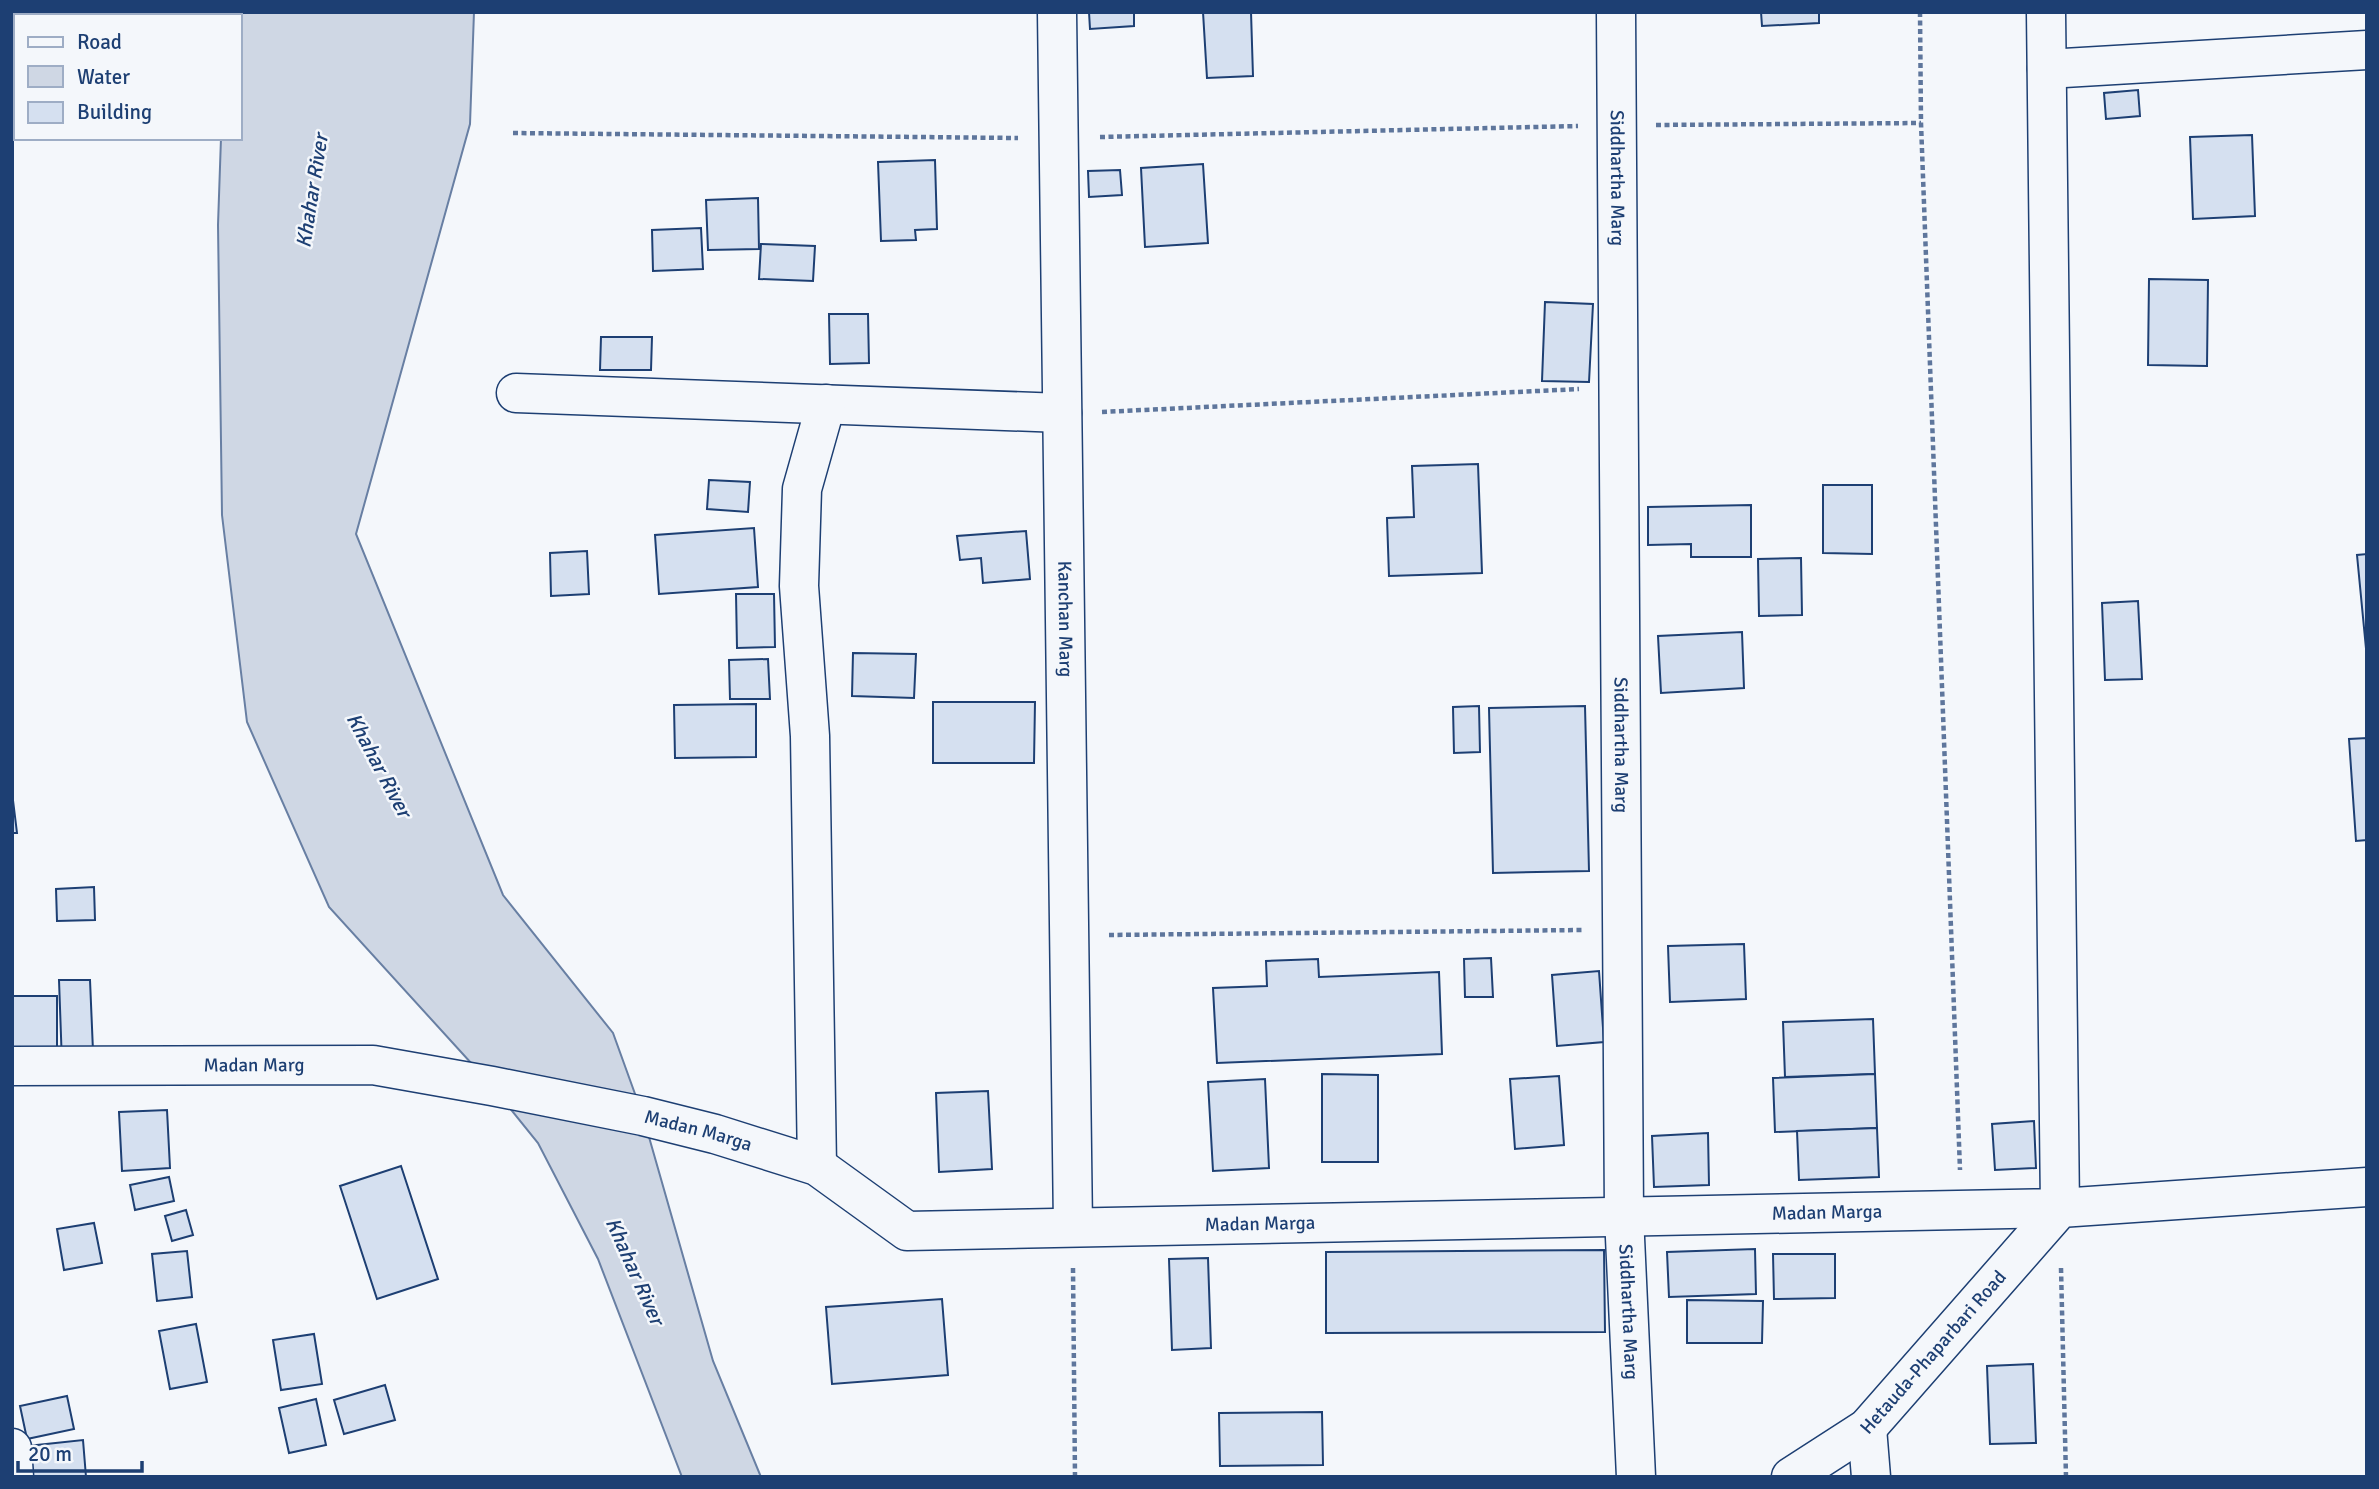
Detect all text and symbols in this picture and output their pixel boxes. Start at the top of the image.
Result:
legend [14,14,242,140]
text: Road [77,29,122,55]
text: Water [77,64,130,90]
text: Building [77,99,152,125]
street label: Siddhartha Marg [1605,110,1630,246]
water label: Khahar River [290,129,334,250]
street label: Kanchan Marg [1052,560,1078,677]
street label: Siddhartha Marg [1608,677,1633,813]
water label: Khahar River [341,708,419,825]
street label: Madan Marg [203,1053,305,1077]
street label: Madan Marga [642,1105,755,1157]
street label: Madan Marga [1771,1200,1882,1226]
street label: Madan Marga [1204,1211,1316,1237]
water label: Khahar River [600,1213,672,1332]
street label: Siddhartha Marg [1613,1243,1644,1380]
street label: Hetauda-Phaparbari Road [1855,1266,2012,1439]
scale bar [18,1430,142,1474]
text: 20 m [28,1441,72,1467]

